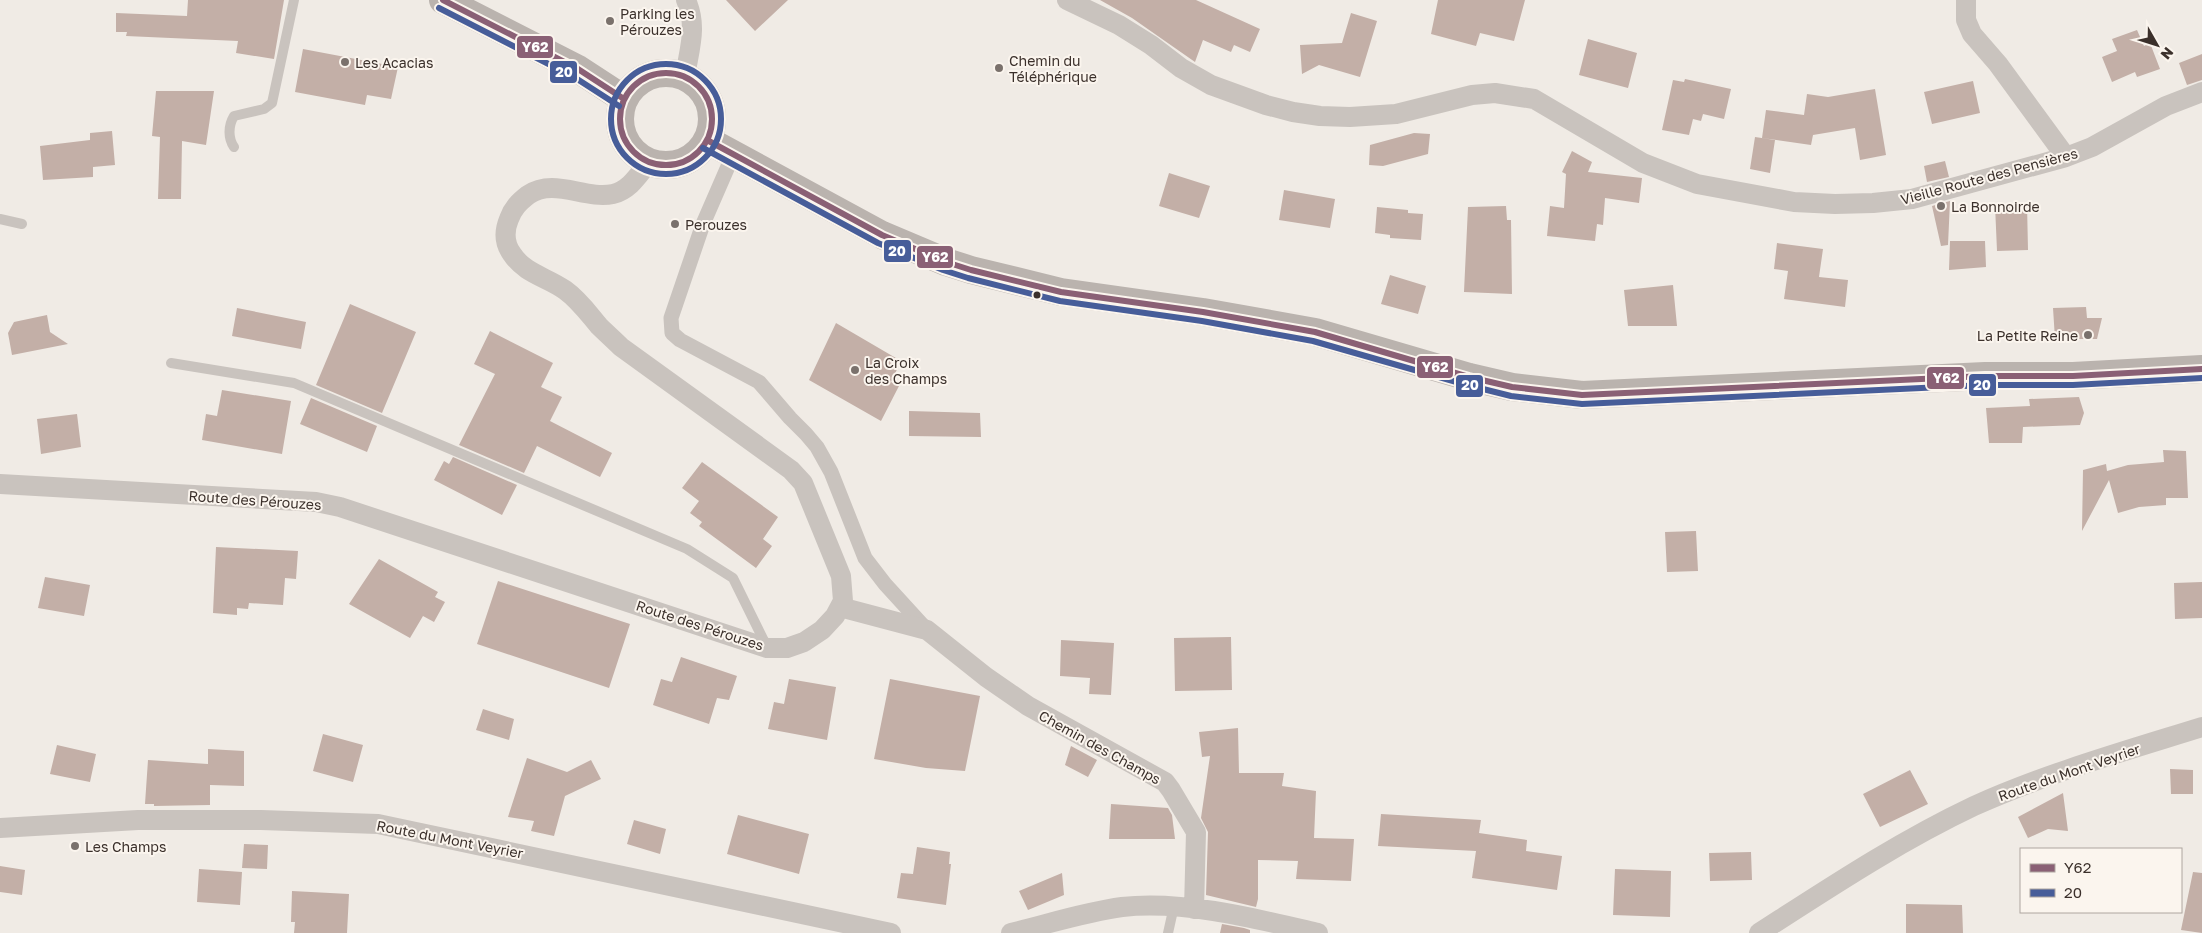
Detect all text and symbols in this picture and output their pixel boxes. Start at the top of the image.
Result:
place label: Parking les Pérouzes [620,5,695,38]
marker: Parking les Pérouzes [604,15,616,27]
north arrow [2132,20,2182,70]
line badge: Y62 [516,35,554,59]
text: Y62 [521,38,549,55]
text: N [2158,44,2177,63]
place label: Chemin du Téléphérique [1009,52,1097,85]
place label: Les Acacias [355,54,433,71]
marker: Les Acacias [339,56,351,68]
line badge: 20 [549,60,578,84]
marker: Chemin du Téléphérique [993,62,1005,74]
text: 20 [555,63,573,80]
street label: Vieille Route des Pensières [1899,144,2079,208]
place label: La Bonnoirde [1951,198,2040,215]
marker: La Bonnoirde [1935,200,1947,212]
place label: Perouzes [685,216,747,233]
marker: Perouzes [669,218,681,230]
line badge: 20 [883,239,912,263]
text: 20 [888,242,906,259]
line badge: Y62 [916,245,954,269]
text: Y62 [921,248,949,265]
unlabelled marker [1032,290,1042,300]
place label: La Petite Reine [1977,327,2078,344]
marker: La Petite Reine [2082,329,2094,341]
place label: La Croix des Champs [865,354,947,387]
line badge: Y62 [1416,355,1454,379]
text: Y62 [1421,358,1449,375]
marker: La Croix des Champs [849,364,861,376]
line badge: Y62 [1926,366,1965,390]
text: Y62 [1932,369,1960,386]
line badge: 20 [1968,373,1997,397]
line badge: 20 [1455,374,1484,398]
text: 20 [1461,376,1479,393]
text: 20 [1973,376,1991,393]
street label: Route des Pérouzes [188,487,322,513]
street label: Route des Pérouzes [634,596,766,654]
street label: Chemin des Champs [1036,706,1164,788]
street label: Route du Mont Veyrier [1996,740,2143,804]
street label: Route du Mont Veyrier [375,816,525,862]
place label: Les Champs [85,838,166,855]
marker: Les Champs [69,840,81,852]
legend [2020,848,2182,913]
text: Y62 [2064,858,2091,876]
text: 20 [2064,883,2082,901]

